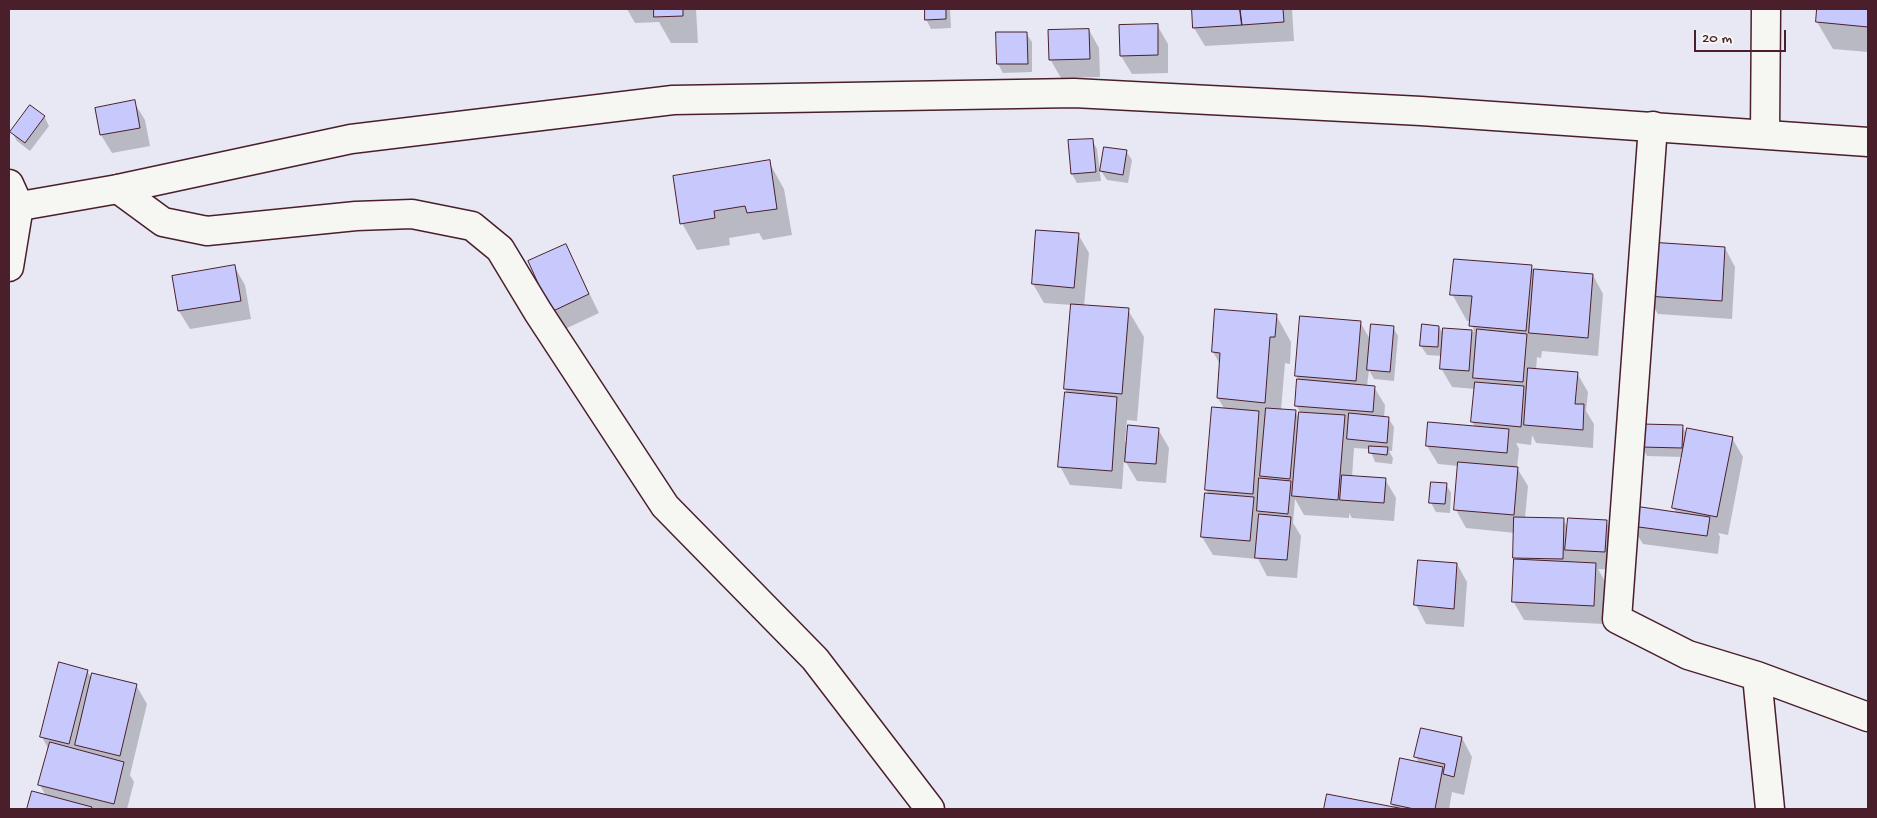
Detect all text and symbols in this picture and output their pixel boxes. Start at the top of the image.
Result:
scale bar [1697,20,1790,52]
text: 20 m [1702,30,1732,48]

